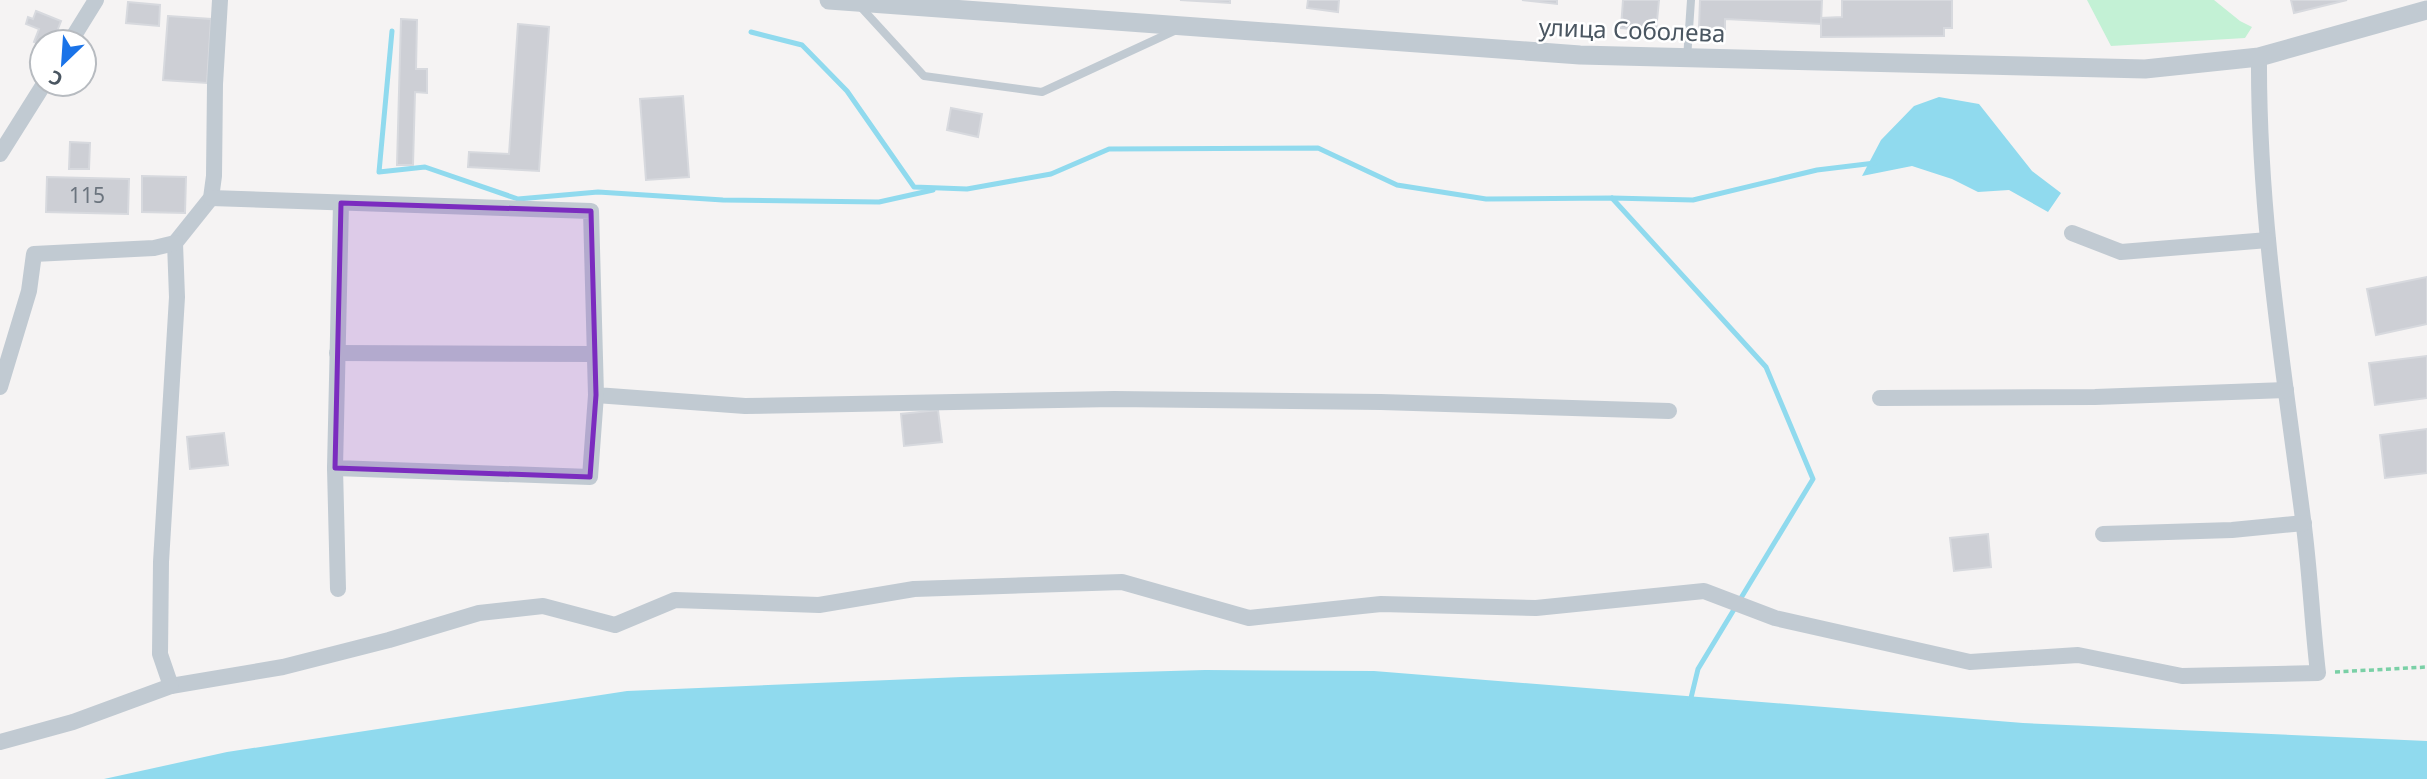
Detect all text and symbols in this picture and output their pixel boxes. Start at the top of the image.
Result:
street label: улица Соболева [1538,10,1726,49]
north arrow [28,28,98,98]
text: С [45,64,67,93]
house number: 115 [69,181,105,209]

